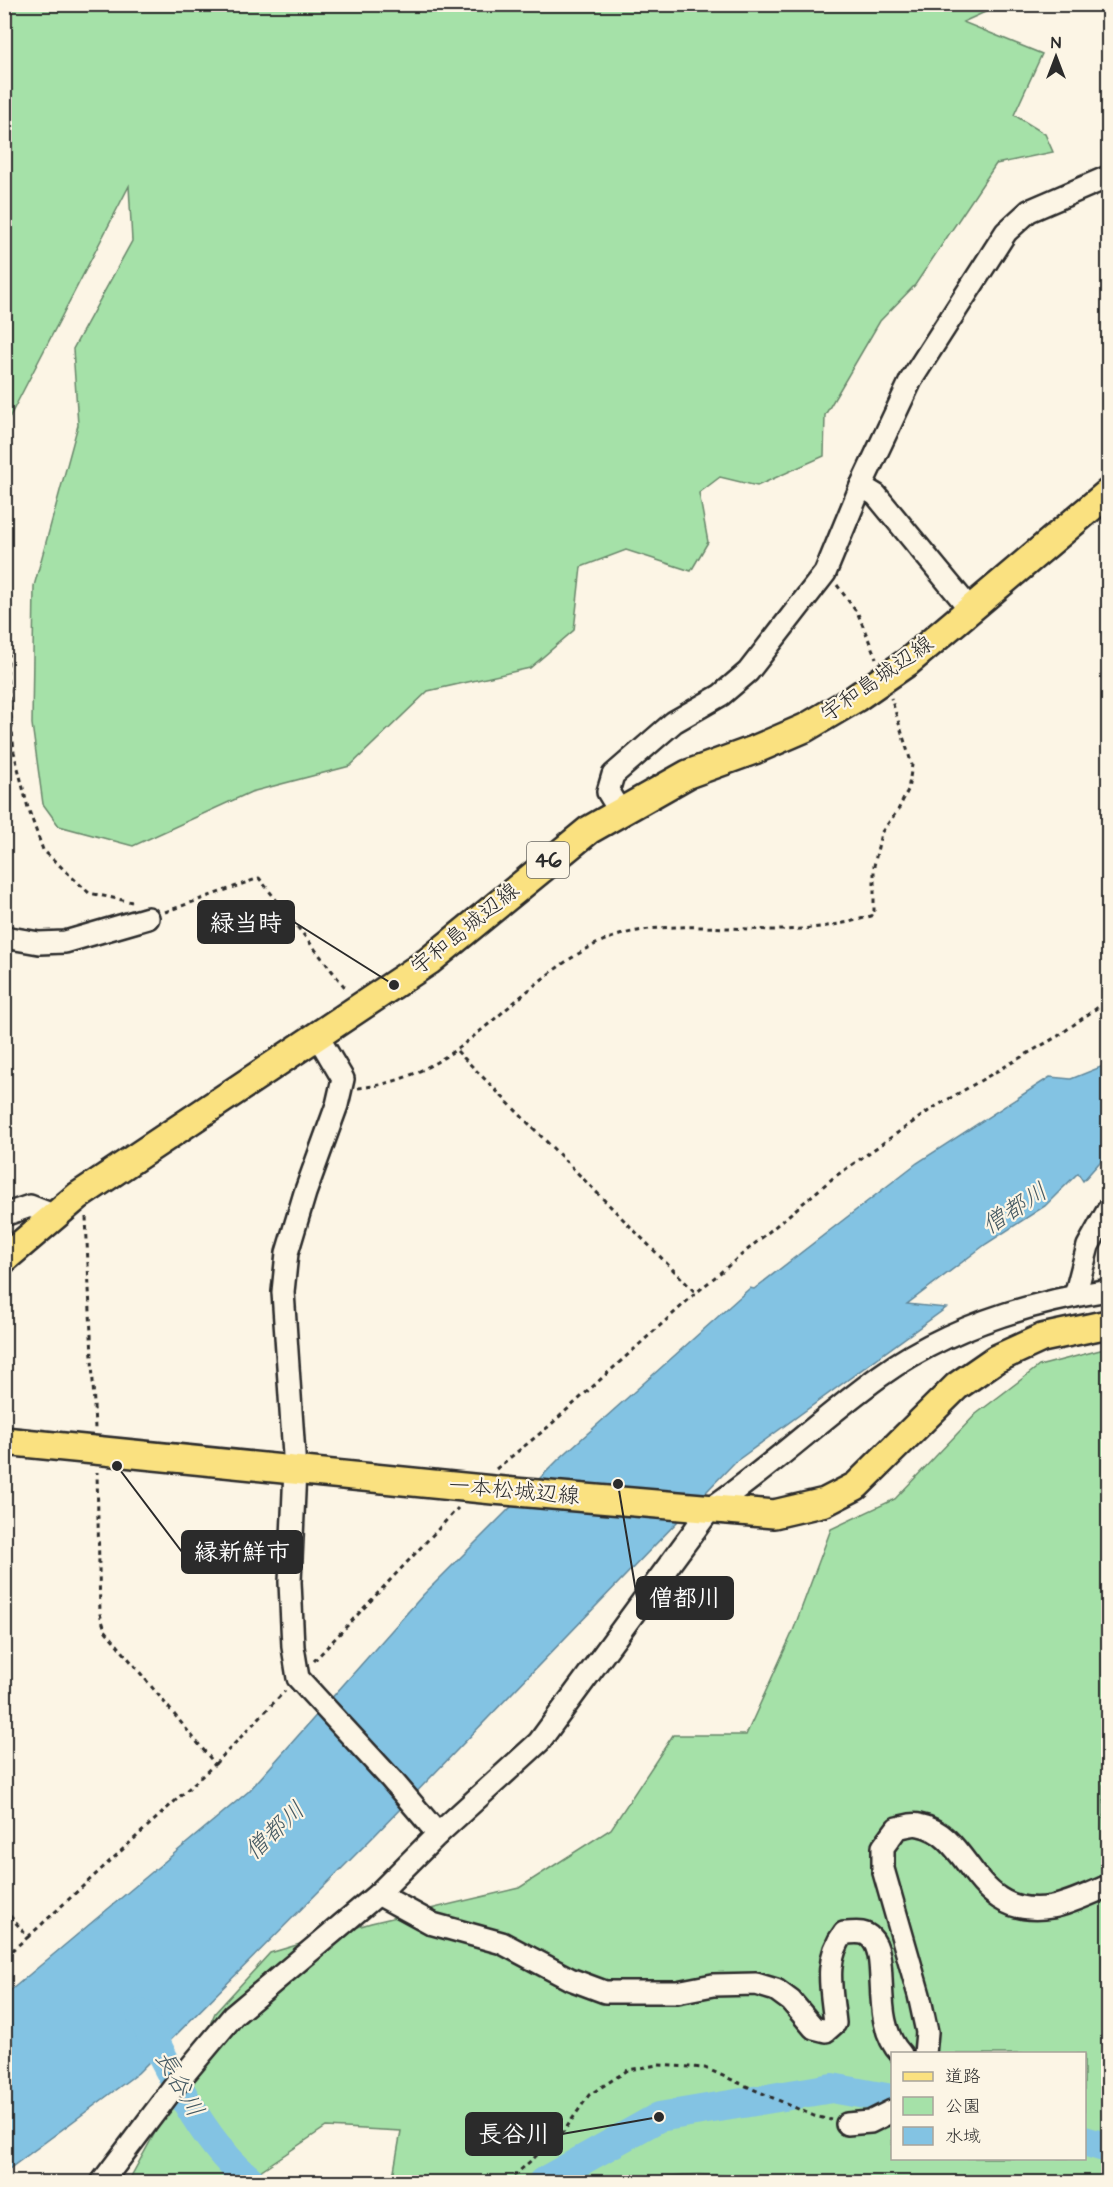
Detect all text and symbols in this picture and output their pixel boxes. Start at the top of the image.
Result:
north arrow [1026,27,1086,87]
text: N [1051,32,1061,54]
street label: 宇和島城辺線 [814,628,940,730]
road number: 46 [527,842,569,878]
street label: 宇和島城辺線 [404,875,526,983]
callout: 緑当時 [198,901,294,943]
text: 緑当時 [210,907,282,941]
water label: 僧都川 [976,1175,1054,1243]
street label: 一本松城辺線 [447,1470,581,1512]
callout: 縁新鮮市 [182,1531,302,1573]
text: 縁新鮮市 [194,1536,290,1570]
callout: 僧都川 [637,1577,733,1619]
text: 僧都川 [649,1582,721,1616]
water label: 僧都川 [237,1794,313,1868]
water label: 長谷川 [146,2044,212,2124]
legend [891,2052,1086,2160]
text: 道路 [945,2064,981,2089]
text: 公園 [945,2094,981,2119]
callout: 長谷川 [466,2113,562,2155]
text: 長谷川 [478,2118,550,2152]
text: 水域 [945,2124,981,2149]

